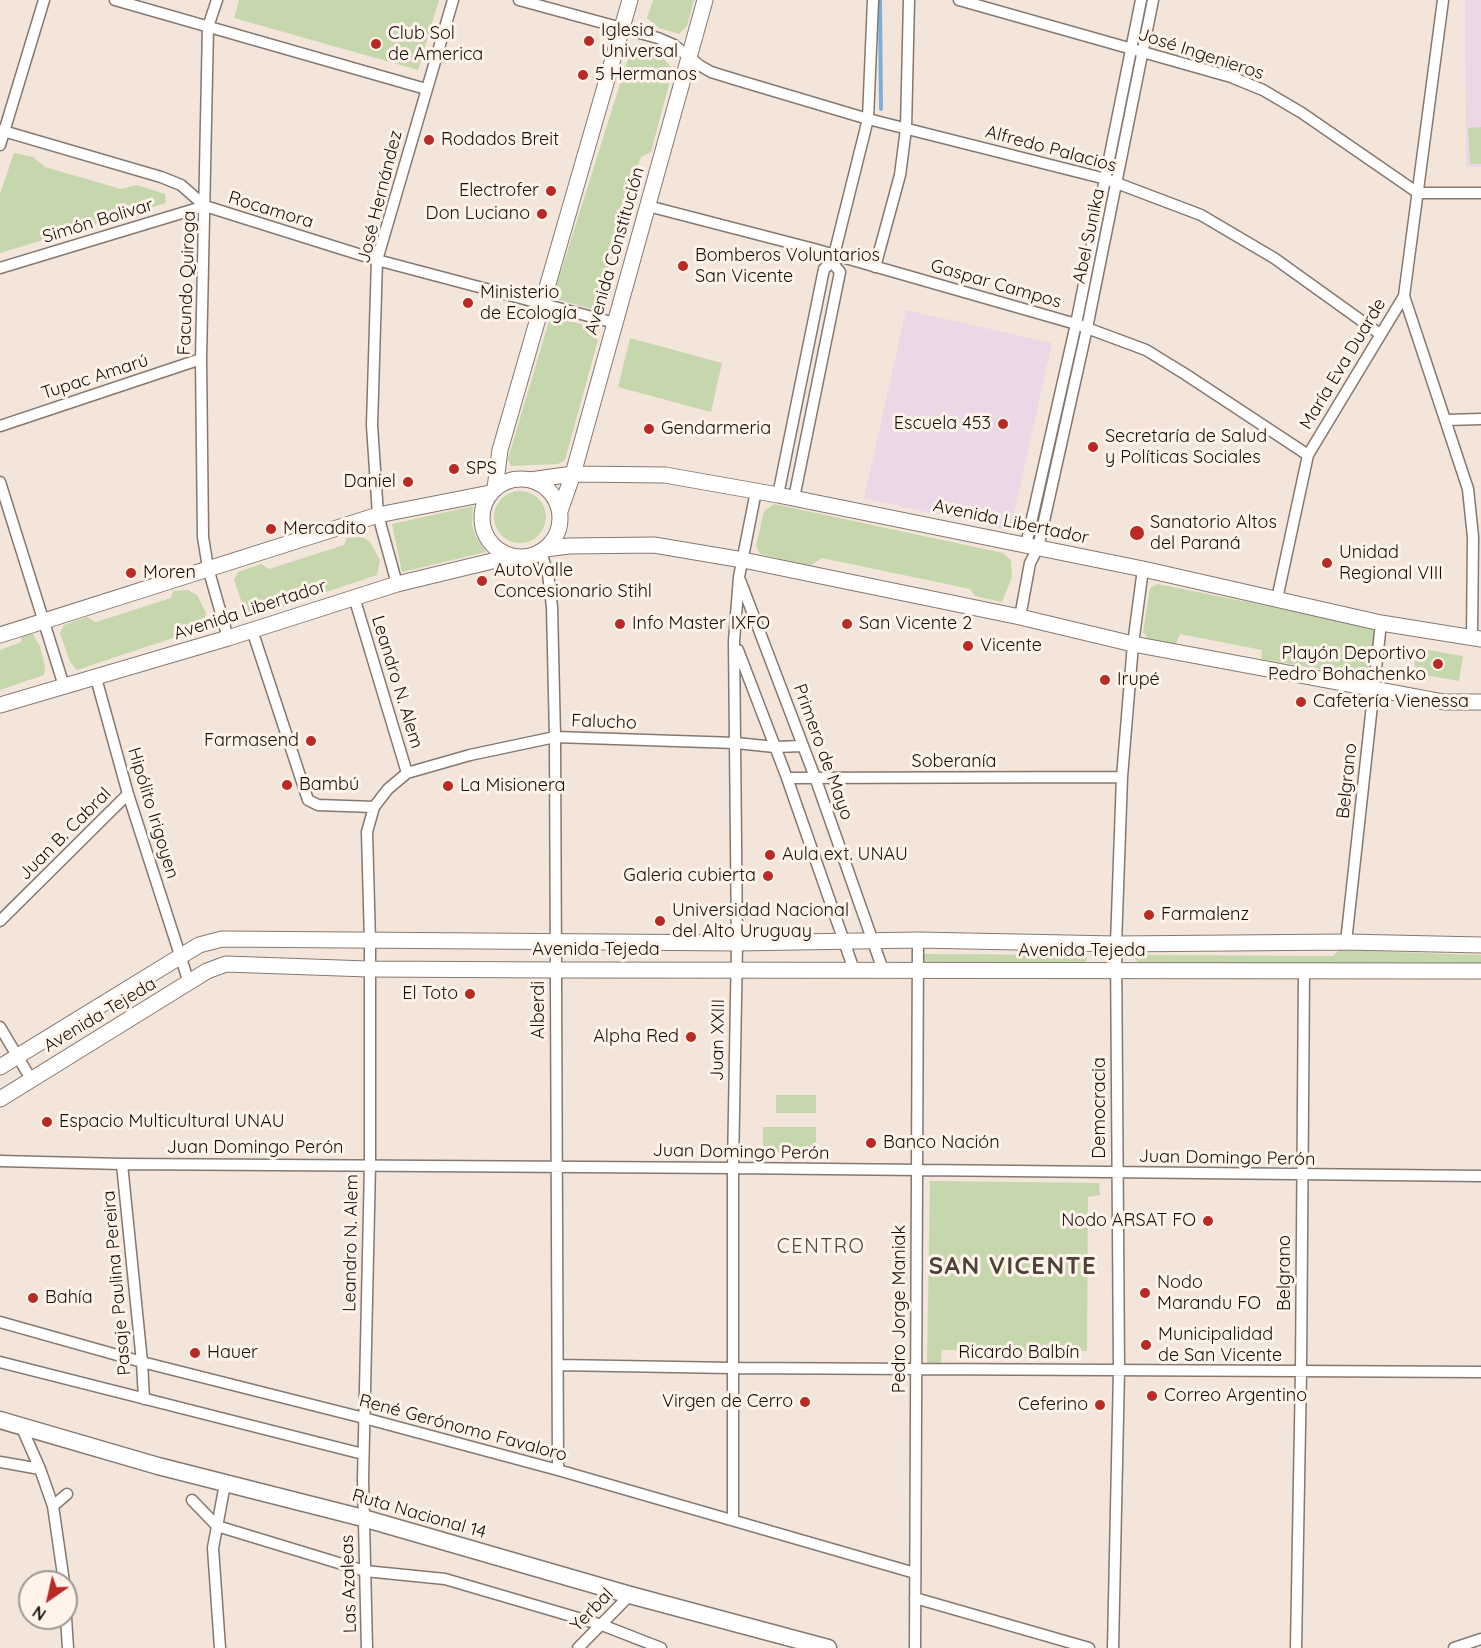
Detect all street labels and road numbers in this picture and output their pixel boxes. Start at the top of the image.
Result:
street label: José Ingenieros [1135,24,1267,84]
street label: Alfredo Palacios [983,121,1119,177]
street label: José Hernández [353,128,407,266]
street label: Avenida Constitución [581,164,649,338]
street label: Abel Sunika [1068,186,1110,286]
street label: Rocamora [226,187,316,233]
street label: Simón Bolivar [40,194,156,248]
street label: Facundo Quiroga [174,210,200,356]
street label: Gaspar Campos [928,255,1064,313]
street label: María Eva Duarde [1295,294,1391,434]
street label: Tupac Amarú [39,350,151,404]
street label: Avenida Libertador [931,495,1091,549]
street label: Avenida Libertador [171,575,329,645]
street label: Leandro N. Alem [367,613,427,751]
street label: Primero de Mayo [788,681,858,823]
street label: Falucho [571,710,637,734]
street label: Belgrano [1332,742,1362,820]
street label: Hipólito Irigoyen [123,745,183,881]
street label: Soberanía [912,751,996,773]
street label: Juan B. Cabral [14,783,116,885]
street label: Avenida Tejeda [532,939,660,961]
street label: Avenida Tejeda [1018,940,1146,962]
street label: Avenida Tejeda [40,973,160,1057]
street label: Alberdi [528,981,550,1039]
street label: Juan XXIII [706,999,730,1081]
street label: Democracia [1089,1057,1111,1159]
street label: Juan Domingo Perón [167,1137,343,1159]
street label: Juan Domingo Perón [652,1140,830,1164]
street label: Juan Domingo Perón [1138,1146,1316,1170]
street label: Leandro N. Alem [339,1174,363,1312]
street label: Pasaje Paulina Pereira [98,1190,136,1376]
street label: Pedro Jorge Maniak [889,1225,911,1393]
street label: Belgrano [1274,1235,1296,1311]
street label: Ricardo Balbín [958,1342,1080,1364]
street label: René Gerónomo Favaloro [356,1390,570,1466]
street label: Ruta Nacional 14 [350,1485,488,1543]
street label: Las Azaleas [336,1534,362,1634]
street label: Yerbal [566,1584,618,1636]

